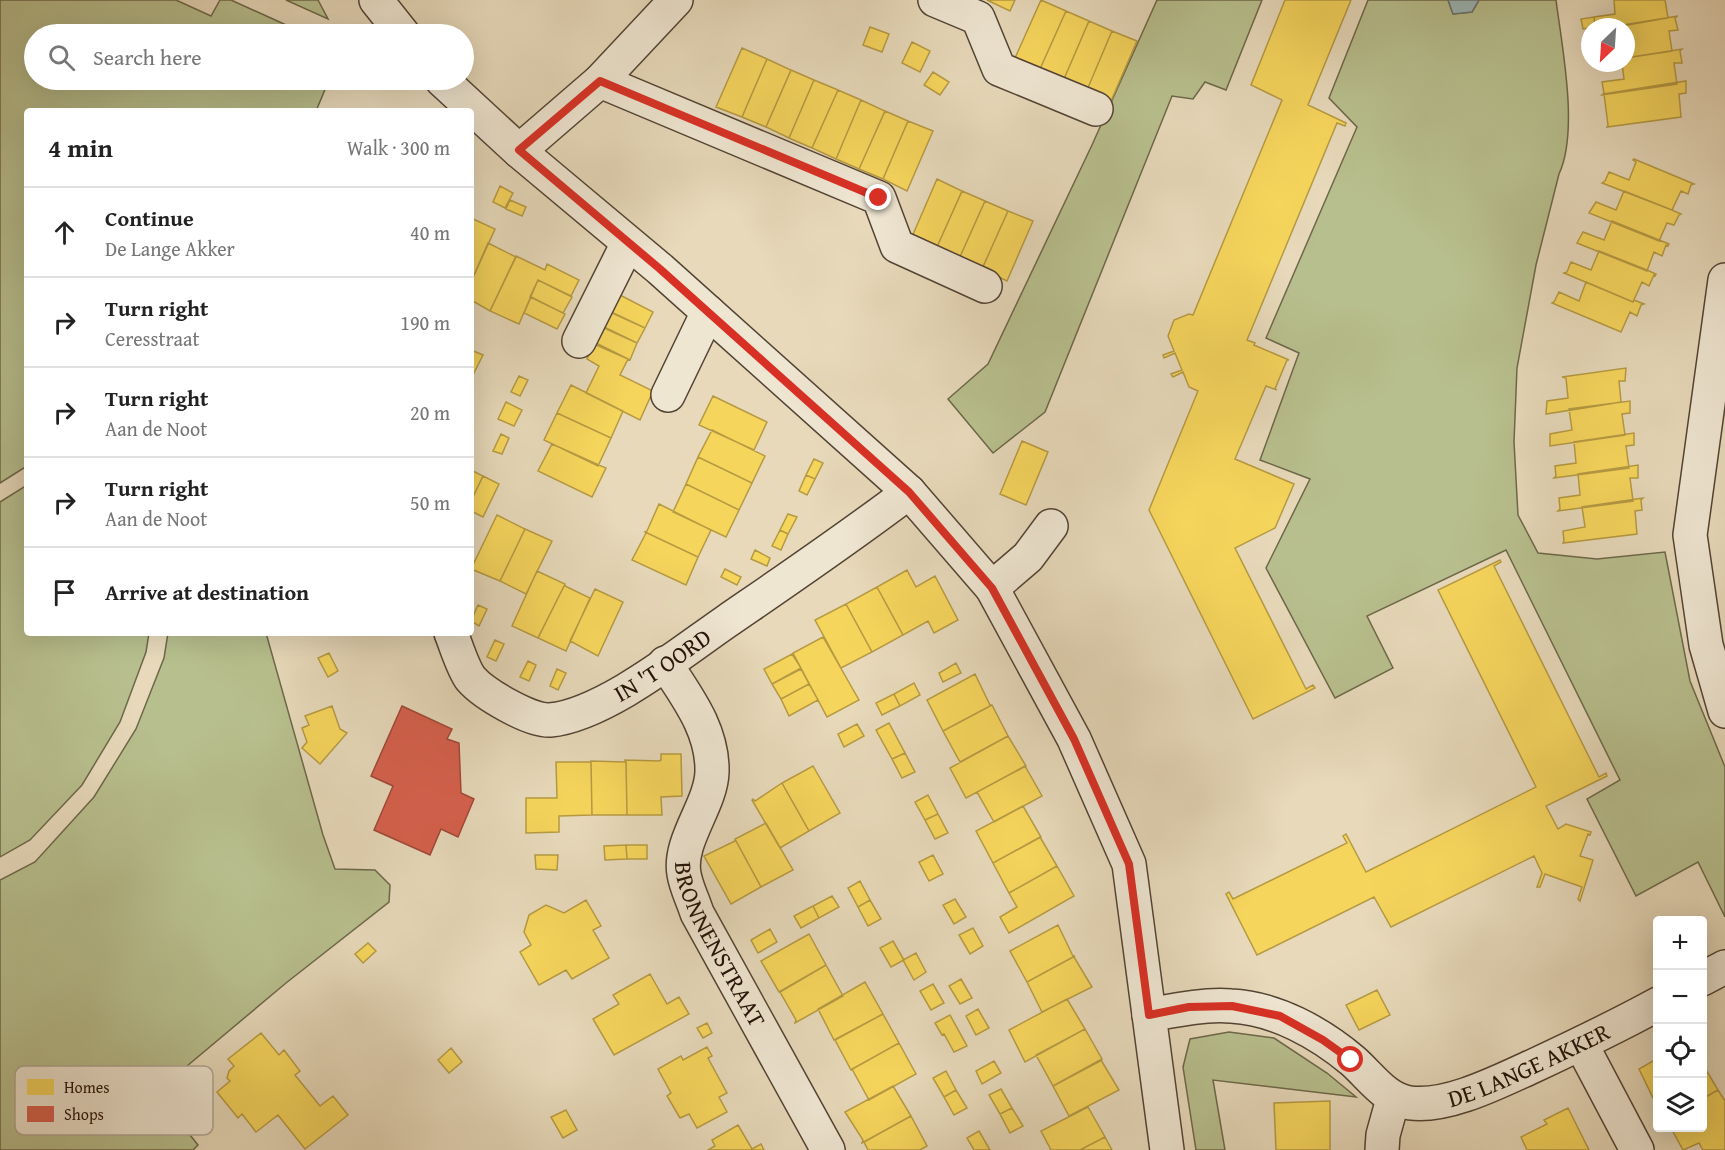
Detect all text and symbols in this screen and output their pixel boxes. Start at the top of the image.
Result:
north arrow [1581,18,1635,72]
search box [24,24,474,90]
icon: search [45,41,78,74]
text: Search here [93,41,202,73]
text: 4 min [48,128,113,167]
text: Walk · 300 m [347,133,450,162]
route end [865,184,891,210]
text: Continue [105,202,194,234]
icon: ahead [48,216,81,249]
text: 40 m [410,218,450,247]
text: De Lange Akker [105,234,235,263]
text: Turn right [105,292,208,324]
icon: right [48,306,81,339]
text: 190 m [400,308,450,337]
text: Ceresstraat [105,324,200,353]
text: Turn right [105,382,208,414]
icon: right [48,396,81,429]
text: 20 m [410,398,450,427]
text: Aan de Noot [105,414,207,443]
text: Turn right [105,472,208,504]
icon: right [48,486,81,519]
text: 50 m [410,488,450,517]
text: Aan de Noot [105,504,207,533]
icon: arrive [48,576,81,609]
text: Arrive at destination [105,576,309,608]
street label: IN 'T OORD [607,620,718,711]
street label: BRONNENSTRAAT [666,861,775,1033]
map controls [1653,916,1707,1132]
button: + [1653,916,1707,970]
button: − [1653,970,1707,1024]
street label: DE LANGE AKKER [1444,1014,1616,1116]
button: locate [1653,1024,1707,1078]
route start [1337,1046,1363,1072]
legend [15,1066,213,1135]
text: Homes [64,1075,110,1099]
button: layers [1653,1078,1707,1132]
text: Shops [64,1102,104,1126]

